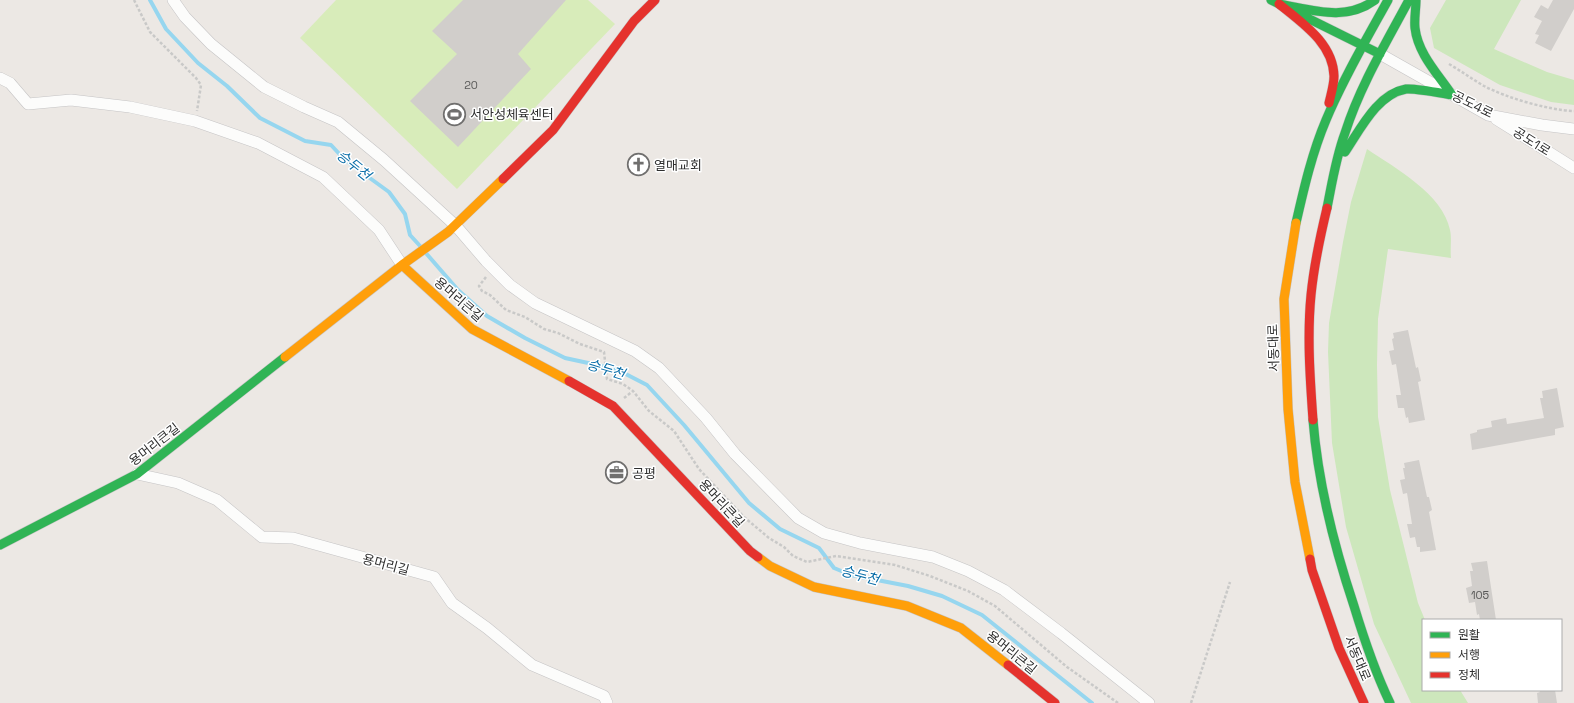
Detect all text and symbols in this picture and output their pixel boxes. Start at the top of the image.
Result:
house number: 20 [464,78,478,92]
street label: 공도4로 [1449,87,1496,122]
sports icon: 서안성체육센터 [441,101,467,127]
place label: 서안성체육센터 [470,106,554,123]
street label: 공도1로 [1510,123,1554,160]
water label: 승두천 [333,146,376,185]
church icon: 열매교회 [625,152,651,178]
place label: 열매교회 [654,157,702,174]
street label: 용머리큰길 [431,273,487,325]
street label: 서동대로 [1264,324,1283,372]
water label: 승두천 [585,355,628,384]
street label: 용머리큰길 [126,419,183,470]
office icon: 공평 [603,460,629,486]
place label: 공평 [632,465,656,482]
street label: 용머리큰길 [695,476,748,531]
street label: 용머리길 [361,550,411,579]
water label: 승두천 [839,561,882,589]
house number: 105 [1471,588,1490,602]
legend [1422,619,1562,691]
street label: 용머리큰길 [983,627,1040,678]
text: 원활 [1458,627,1480,643]
street label: 서동대로 [1340,633,1375,684]
text: 서행 [1458,647,1480,663]
text: 정체 [1458,667,1480,683]

